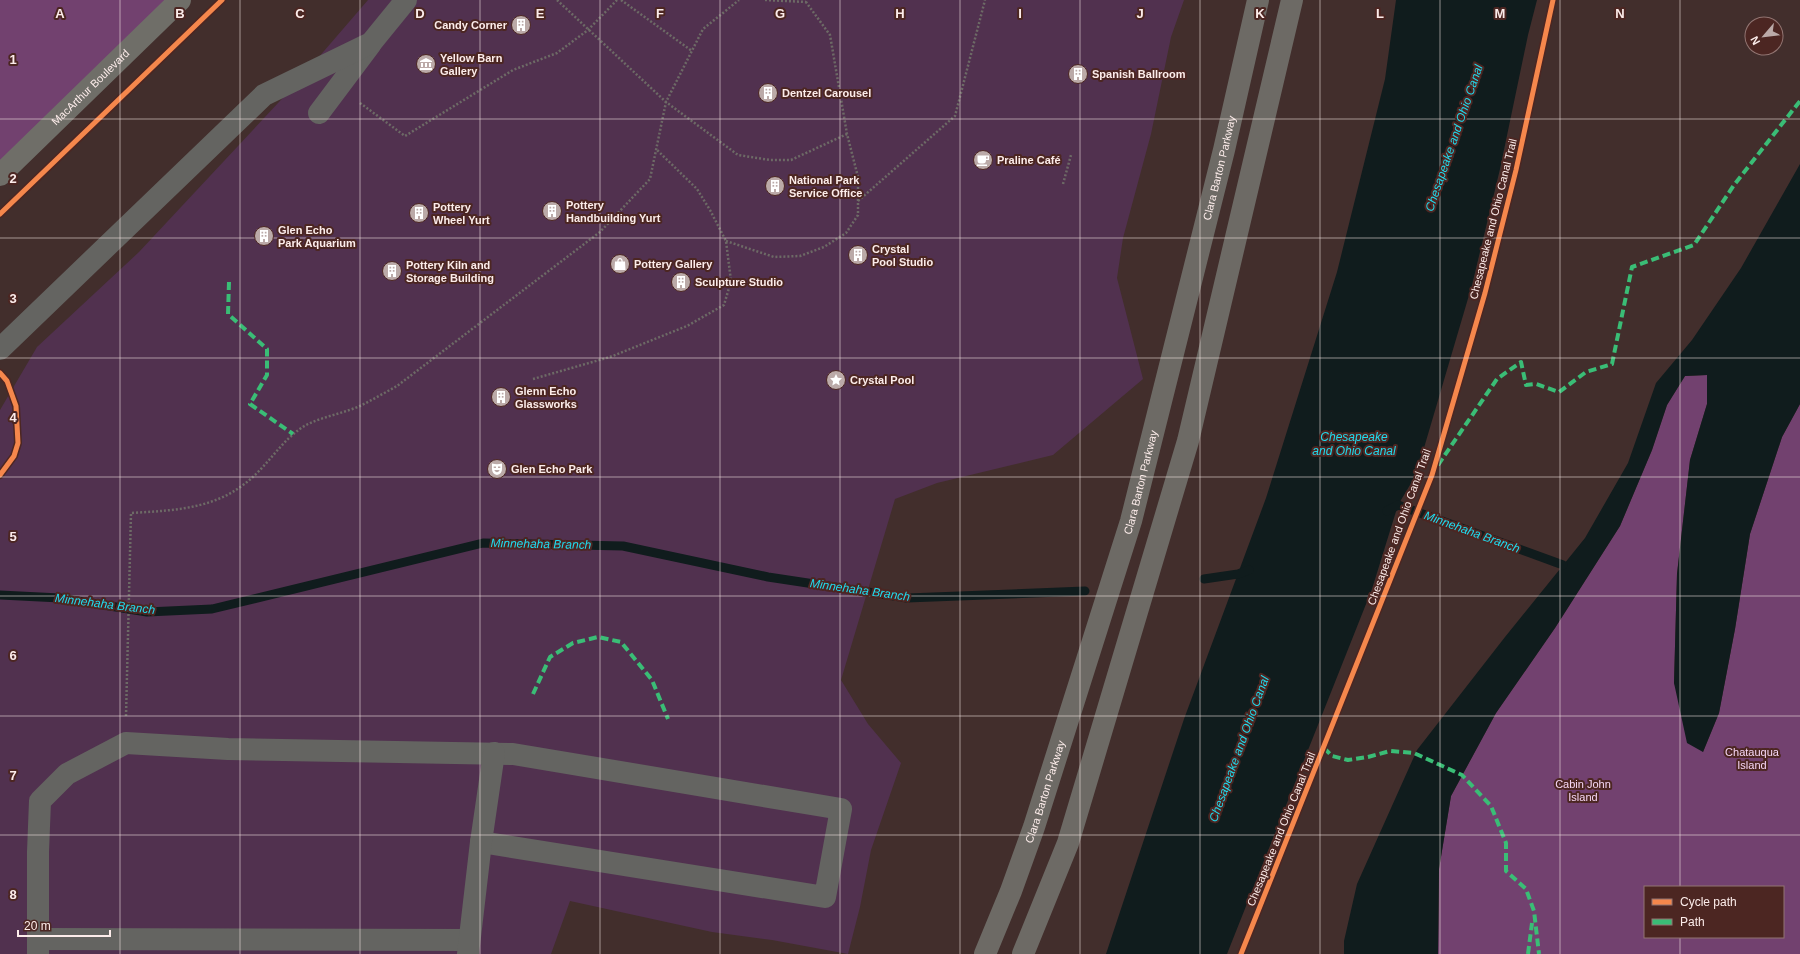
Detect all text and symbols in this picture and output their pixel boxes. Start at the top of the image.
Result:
text: A [55,6,65,21]
text: B [175,6,185,21]
text: C [295,6,305,21]
text: D [415,6,425,21]
text: E [536,6,545,21]
text: F [656,6,664,21]
text: G [775,6,785,21]
text: H [895,6,905,21]
text: I [1018,6,1022,21]
text: J [1136,6,1144,21]
text: K [1255,6,1265,21]
text: L [1376,6,1384,21]
text: M [1495,6,1505,21]
text: N [1615,6,1625,21]
building icon: Candy Corner [510,14,532,36]
north arrow [1744,16,1784,56]
place label: Candy Corner [434,19,508,31]
text: N [1748,34,1762,47]
street label: MacArthur Boulevard [49,47,132,128]
text: 1 [9,52,17,67]
place label: Yellow Barn Gallery [440,52,503,77]
museum icon: Yellow Barn Gallery [415,53,437,75]
building icon: Spanish Ballroom [1067,63,1089,85]
water label: Chesapeake and Ohio Canal [1422,63,1486,213]
place label: Spanish Ballroom [1092,68,1186,80]
building icon: Dentzel Carousel [757,82,779,104]
place label: Dentzel Carousel [782,87,871,99]
street label: Clara Barton Parkway [1201,114,1238,222]
street label: Chesapeake and Ohio Canal Trail [1467,137,1519,301]
cafe icon: Praline Café [972,149,994,171]
place label: Praline Café [997,154,1061,166]
text: 2 [9,171,17,186]
place label: National Park Service Office [789,174,862,199]
building icon: National Park Service Office [764,175,786,197]
place label: Pottery Handbuilding Yurt [566,199,661,224]
building icon: Pottery Handbuilding Yurt [541,200,563,222]
place label: Pottery Wheel Yurt [433,201,490,226]
building icon: Pottery Wheel Yurt [408,202,430,224]
place label: Glen Echo Park Aquarium [278,224,356,249]
building icon: Glen Echo Park Aquarium [253,225,275,247]
place label: Crystal Pool Studio [872,243,933,268]
building icon: Crystal Pool Studio [847,244,869,266]
shop icon: Pottery Gallery [609,253,631,275]
place label: Pottery Gallery [634,258,713,270]
place label: Pottery Kiln and Storage Building [406,259,494,284]
building icon: Pottery Kiln and Storage Building [381,260,403,282]
building icon: Sculpture Studio [670,271,692,293]
place label: Sculpture Studio [695,276,783,288]
text: 3 [9,291,17,306]
place icon: Crystal Pool [825,369,847,391]
place label: Crystal Pool [850,374,914,386]
place label: Glenn Echo Glassworks [515,385,577,410]
building icon: Glenn Echo Glassworks [490,386,512,408]
text: 4 [9,410,17,425]
street label: Clara Barton Parkway [1121,428,1160,536]
water label: Chesapeake and Ohio Canal [1312,430,1396,458]
street label: Chesapeake and Ohio Canal Trail [1365,447,1433,607]
theatre icon: Glen Echo Park [486,458,508,480]
place label: Glen Echo Park [511,463,593,475]
water label: Minnehaha Branch [1422,508,1522,556]
text: 5 [9,529,17,544]
water label: Minnehaha Branch [491,536,592,552]
water label: Minnehaha Branch [809,576,911,604]
water label: Minnehaha Branch [54,591,156,617]
text: 6 [9,648,17,663]
water label: Chesapeake and Ohio Canal [1206,674,1272,824]
street label: Clara Barton Parkway [1023,739,1067,845]
park label: Chatauqua Island [1725,746,1780,771]
street label: Chesapeake and Ohio Canal Trail [1245,750,1317,908]
text: 7 [9,768,17,783]
park label: Cabin John Island [1555,778,1611,803]
legend [1644,886,1784,938]
text: 8 [9,887,17,902]
text: Cycle path [1680,895,1737,909]
scale bar [18,912,110,938]
text: Path [1680,915,1705,929]
text: 20 m [24,919,51,933]

